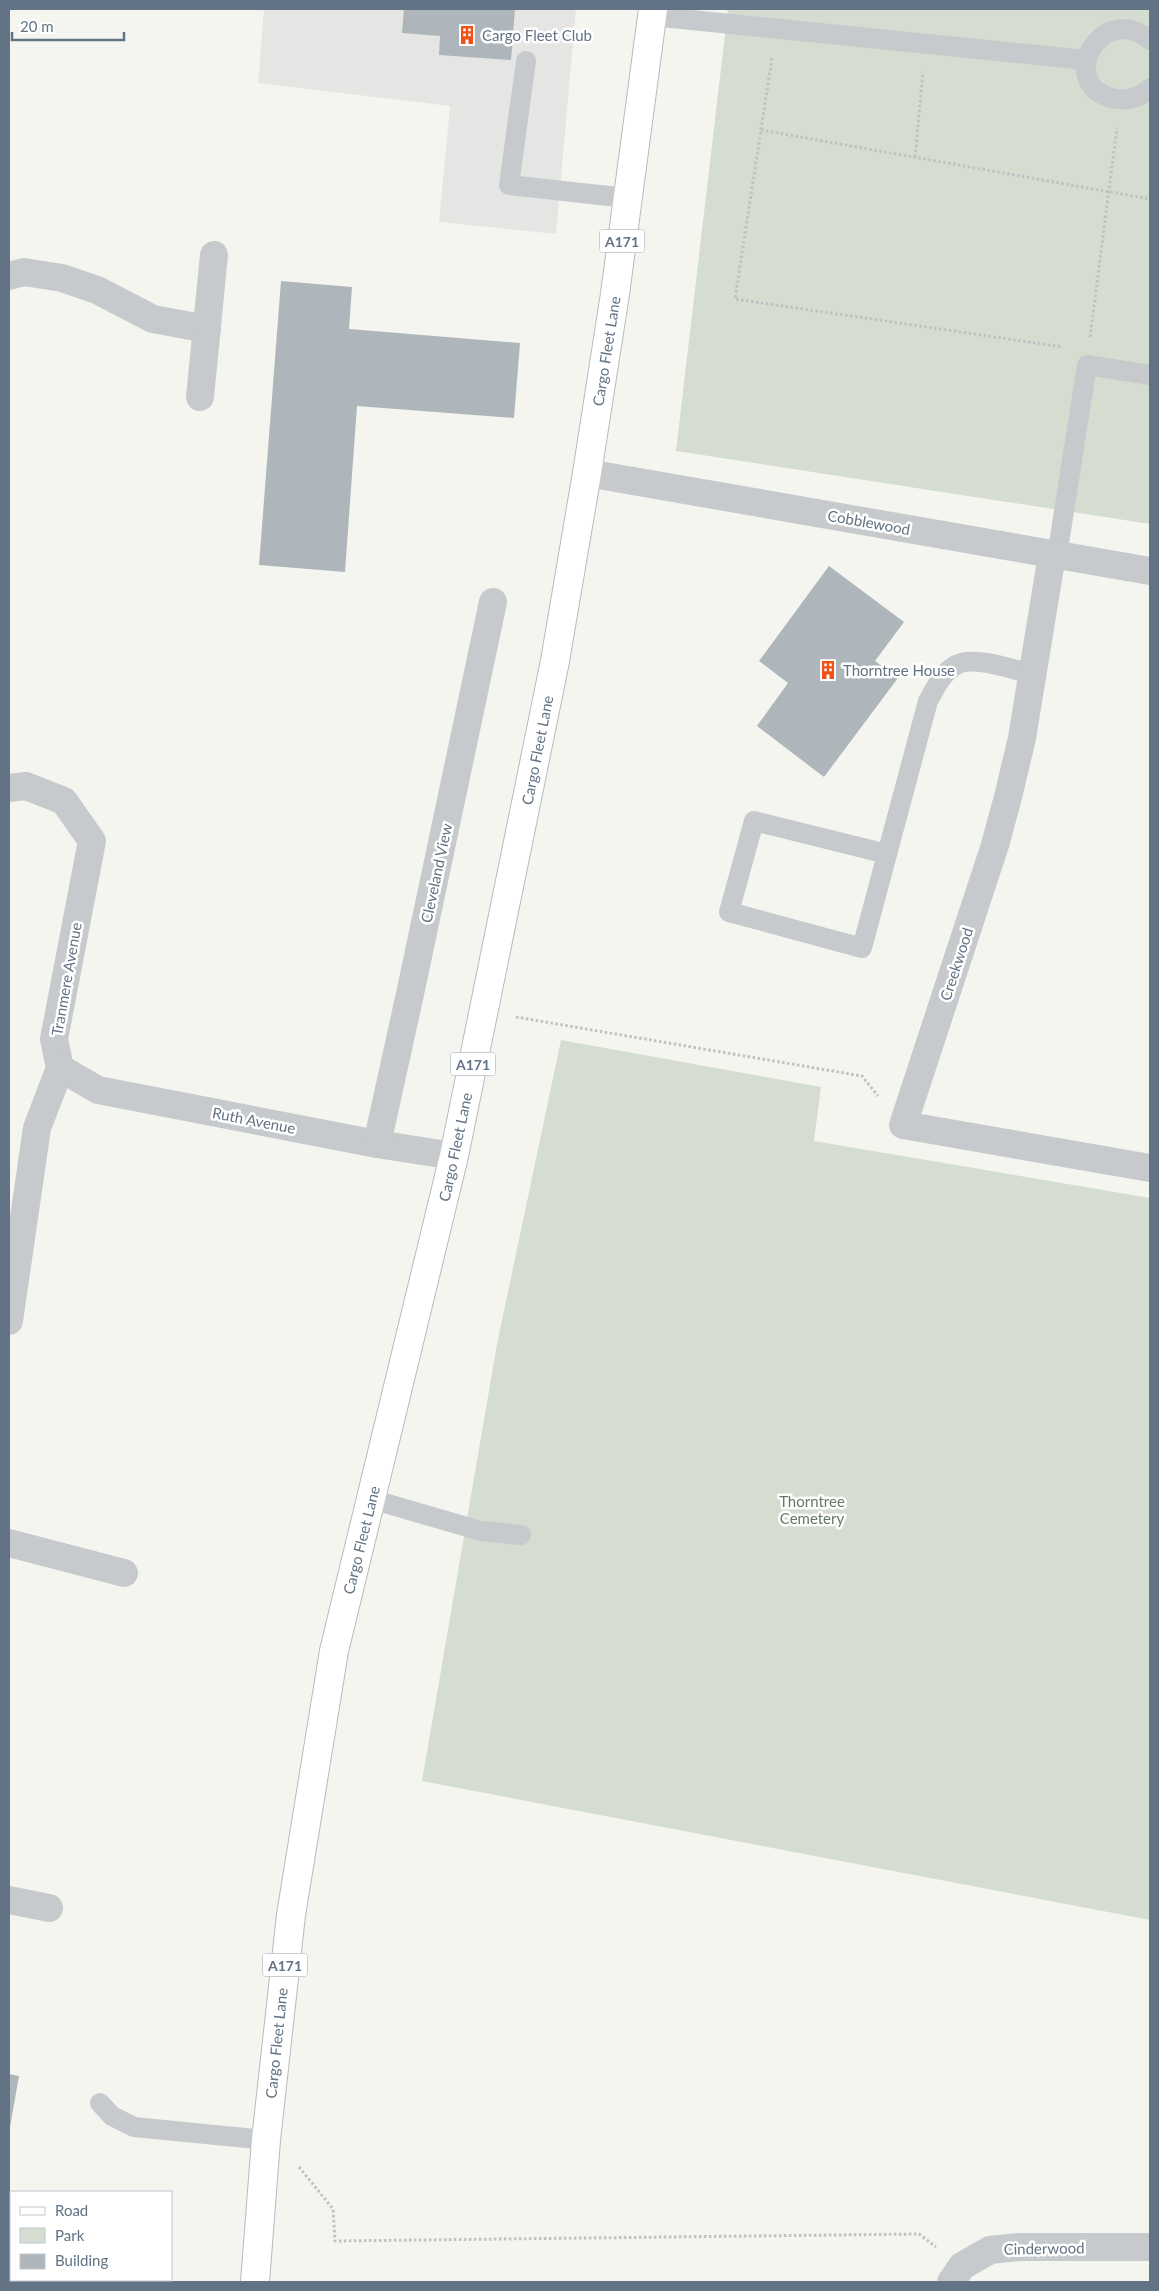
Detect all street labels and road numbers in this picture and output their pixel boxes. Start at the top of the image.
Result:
road number: A171 [600,230,644,252]
street label: Cargo Fleet Lane [588,295,624,407]
street label: Cobblewood [826,506,912,538]
street label: Cargo Fleet Lane [518,694,556,806]
street label: Cleveland View [417,821,455,924]
street label: Tranmere Avenue [47,921,85,1037]
street label: Creekwood [936,925,976,1003]
road number: A171 [450,1052,496,1076]
street label: Cargo Fleet Lane [435,1091,475,1203]
street label: Ruth Avenue [211,1103,297,1137]
street label: Cargo Fleet Lane [339,1484,383,1596]
road number: A171 [262,1954,308,1976]
street label: Cargo Fleet Lane [261,1987,291,2099]
street label: Cinderwood [1003,2238,1085,2258]

